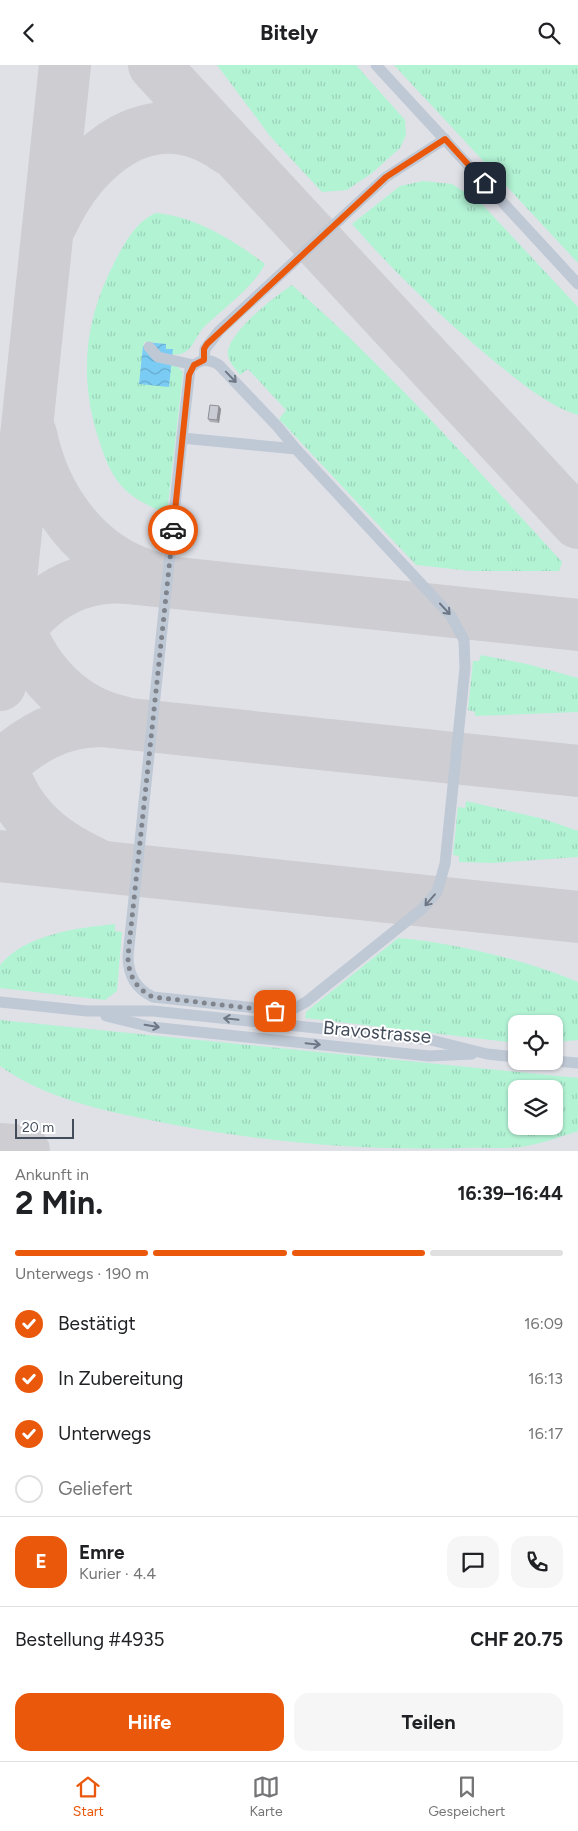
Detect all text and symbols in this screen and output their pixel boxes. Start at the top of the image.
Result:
icon: back [15,19,43,47]
text: Bitely [260,19,318,46]
icon: search [535,19,563,47]
pin [464,162,506,204]
icon: home [471,169,499,197]
one-way arrow [225,371,237,383]
courier [148,505,198,555]
icon: car [159,516,187,544]
one-way arrow [439,602,451,615]
one-way arrow [424,894,436,907]
pin [254,990,296,1032]
icon: bag [261,997,289,1025]
one-way arrow [223,1015,239,1024]
map controls [508,1015,563,1135]
button: locate [508,1015,563,1070]
street label: Bravostrasse [322,1016,432,1048]
one-way arrow [143,1022,159,1032]
one-way arrow [305,1039,321,1048]
button: layers [508,1080,563,1135]
scale bar [15,1116,74,1139]
text: 20 m [22,1119,54,1136]
text: Ankunft in [15,1165,89,1184]
text: 16:39–16:44 [457,1182,563,1205]
text: 2 Min. [15,1184,103,1222]
text: Unterwegs · 190 m [15,1264,149,1283]
icon: check [15,1310,43,1338]
text: Bestätigt [58,1312,136,1335]
text: 16:09 [524,1314,563,1333]
icon: check [15,1365,43,1393]
text: In Zubereitung [58,1367,183,1390]
text: 16:13 [528,1369,563,1388]
icon: check [15,1420,43,1448]
text: Unterwegs [58,1422,151,1445]
text: 16:17 [528,1424,563,1443]
text: Geliefert [58,1477,133,1500]
button: chat [447,1536,499,1588]
button: phone [511,1536,563,1588]
text: Emre [79,1541,125,1564]
text: E [35,1550,47,1573]
text: Kurier · 4.4 [79,1564,156,1583]
text: Bestellung #4935 [15,1628,165,1651]
text: CHF 20.75 [470,1628,563,1651]
button: Hilfe [15,1693,284,1751]
button: Teilen [294,1693,563,1751]
tab: Start [73,1773,104,1820]
tab: Karte [249,1773,283,1820]
tab: Gespeichert [428,1773,505,1820]

